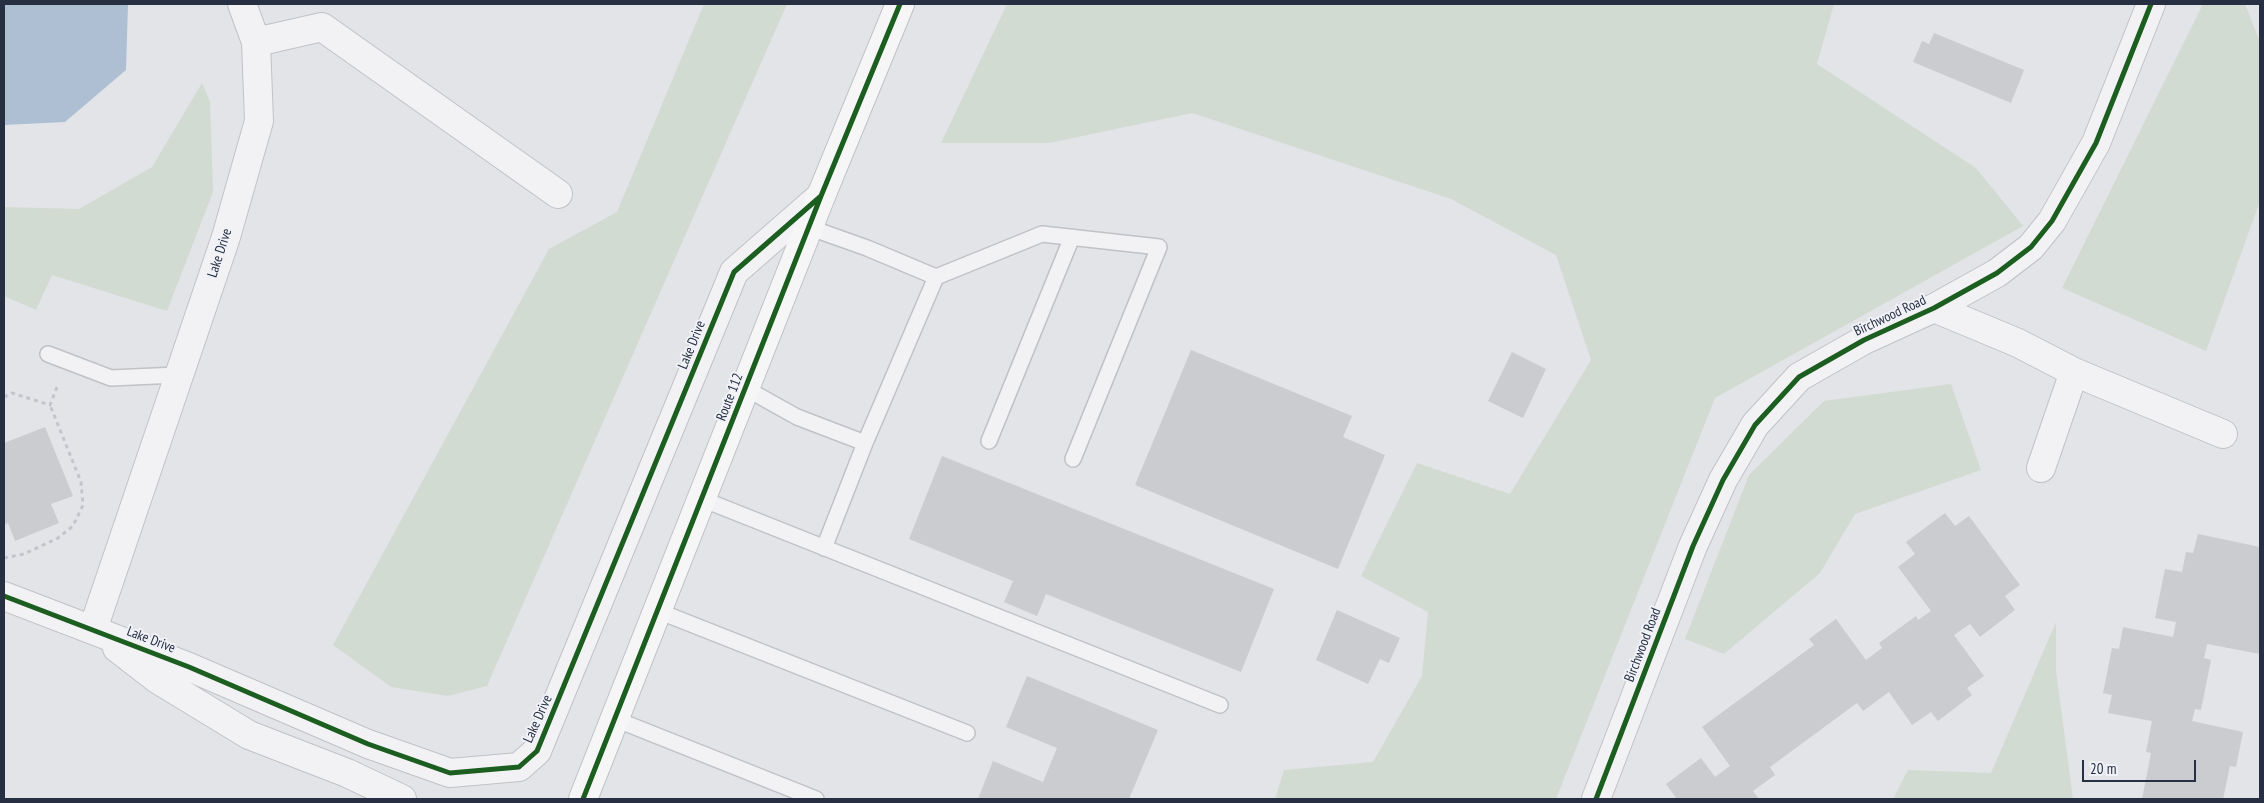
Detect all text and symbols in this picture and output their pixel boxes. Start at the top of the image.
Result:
street label: Lake Drive [204,226,236,280]
street label: Birchwood Road [1851,292,1929,340]
street label: Lake Drive [675,318,709,372]
street label: Route 112 [713,371,747,423]
street label: Birchwood Road [1621,606,1665,684]
street label: Lake Drive [124,623,178,657]
street label: Lake Drive [520,692,556,746]
scale bar [2084,750,2198,782]
text: 20 m [2090,759,2116,778]

